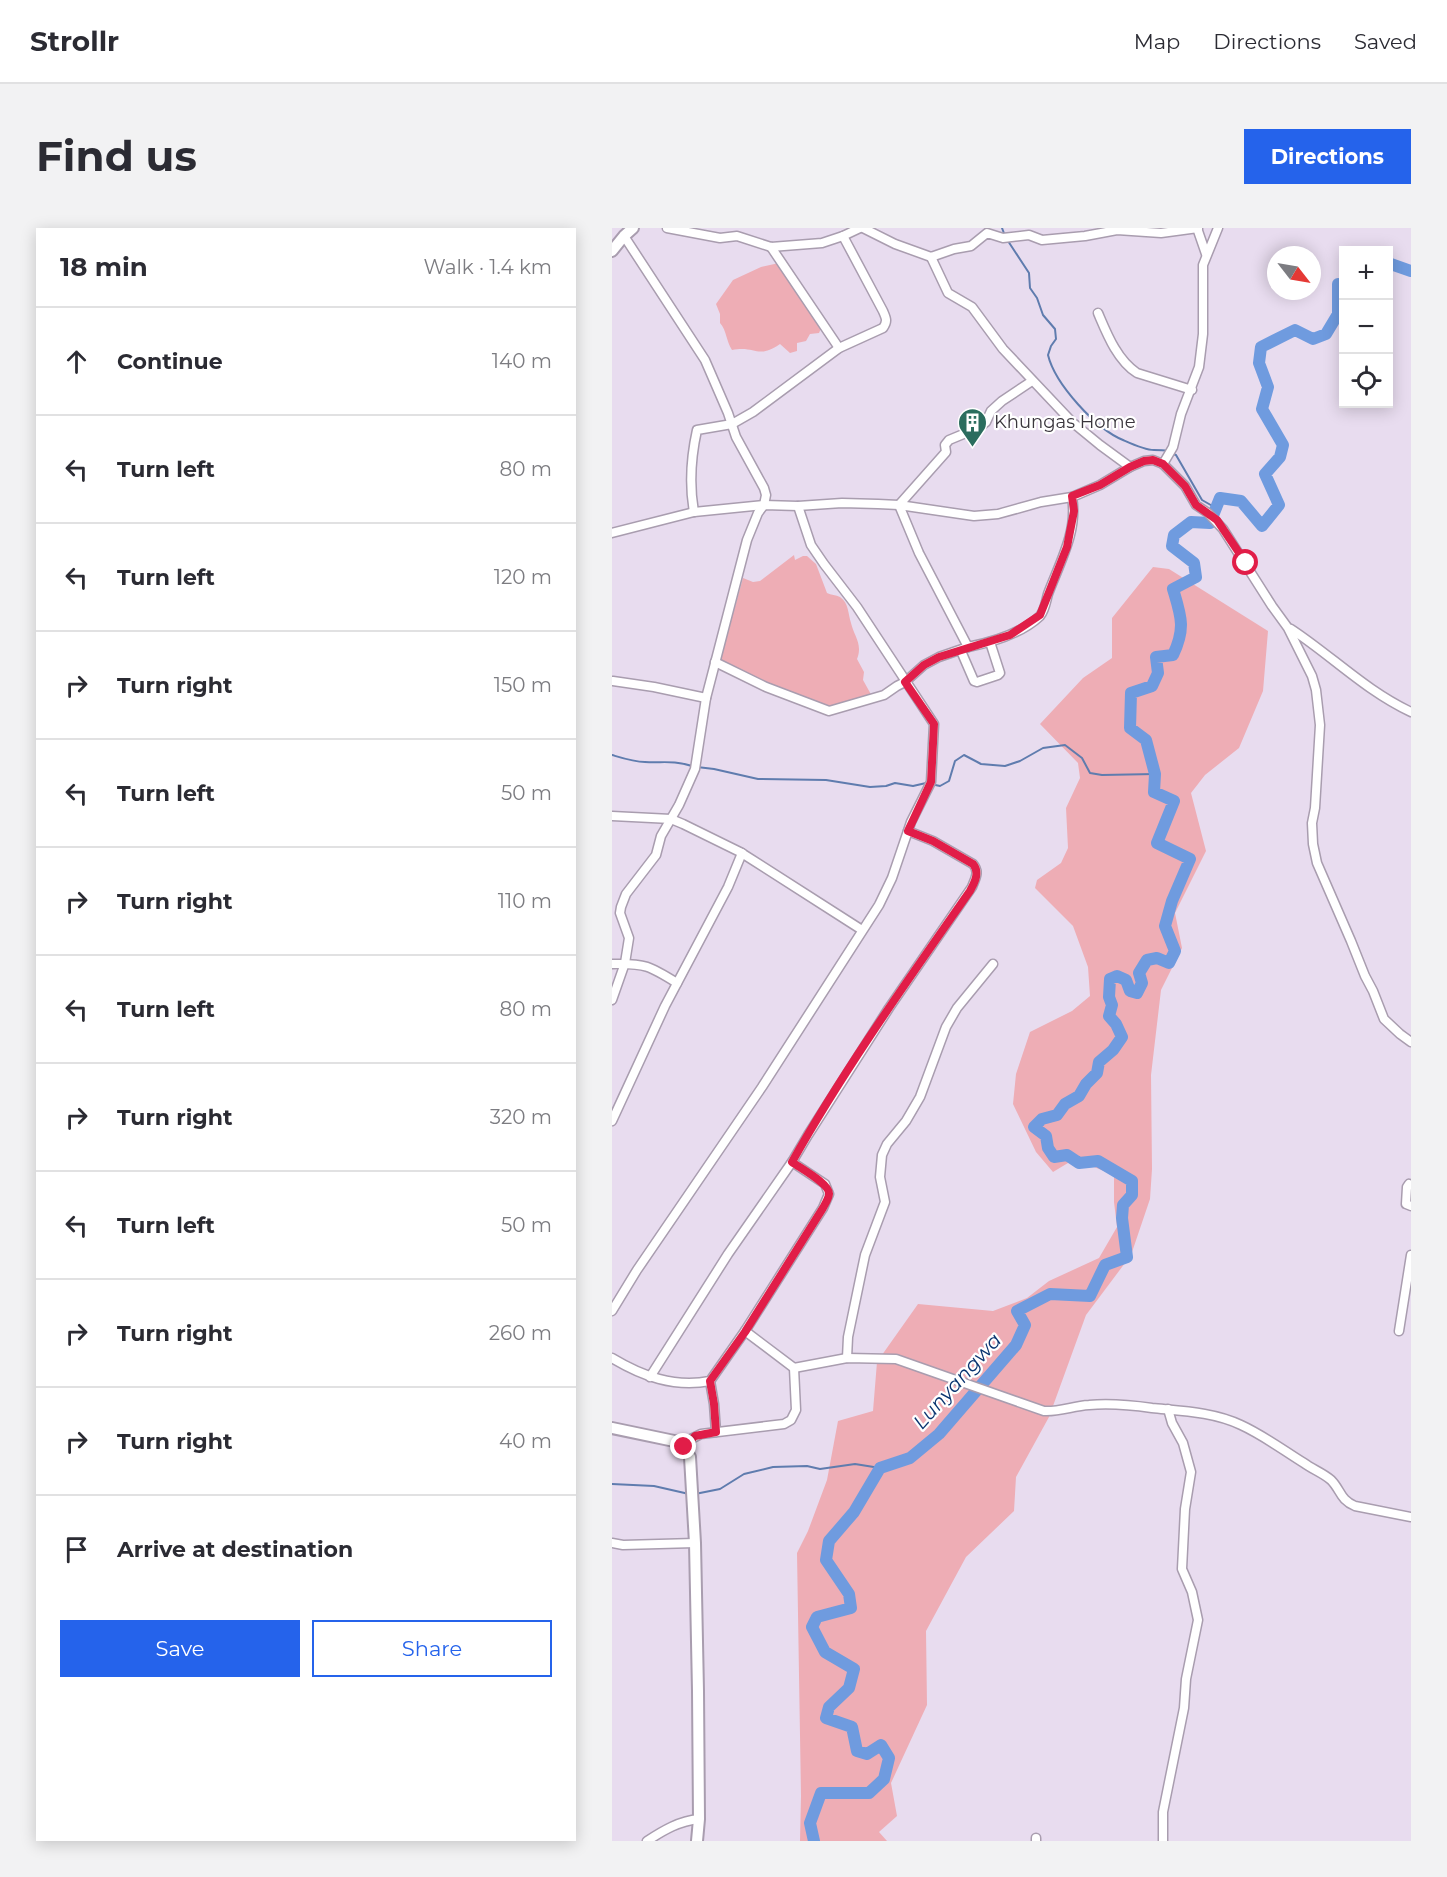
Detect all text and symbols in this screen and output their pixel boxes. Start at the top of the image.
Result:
text: Strollr [30,24,119,58]
text: Map [1134,29,1180,54]
text: Directions [1213,29,1321,54]
text: Saved [1354,29,1417,54]
button: Directions [1244,129,1411,184]
text: Find us [36,130,197,182]
north arrow [1267,246,1321,300]
map controls [1339,246,1393,408]
button: + [1339,246,1393,300]
text: 18 min [60,251,148,283]
text: Walk · 1.4 km [424,255,552,279]
button: − [1339,300,1393,354]
icon: ahead [60,345,93,378]
text: Continue [117,348,223,375]
text: 140 m [492,349,552,373]
button: locate [1339,354,1393,408]
building icon: Khungas Home [957,406,989,448]
place label: Khungas Home [994,411,1136,433]
icon: left [60,453,93,486]
text: Turn left [117,456,215,483]
text: 80 m [500,457,552,481]
route start [1232,549,1258,575]
icon: left [60,561,93,594]
text: Turn left [117,564,215,591]
text: 120 m [494,565,552,589]
icon: right [60,669,93,702]
text: Turn right [117,672,232,699]
text: 150 m [494,673,552,697]
icon: left [60,777,93,810]
text: Turn left [117,780,215,807]
text: 50 m [501,781,552,805]
icon: right [60,885,93,918]
text: Turn right [117,888,232,915]
text: 110 m [498,889,552,913]
icon: left [60,993,93,1026]
text: Turn left [117,996,215,1023]
text: 80 m [500,997,552,1021]
icon: right [60,1101,93,1134]
text: Turn right [117,1104,232,1131]
text: 320 m [490,1105,552,1129]
icon: left [60,1209,93,1242]
text: Turn left [117,1212,215,1239]
text: 50 m [501,1213,552,1237]
icon: right [60,1317,93,1350]
text: Turn right [117,1320,232,1347]
text: 260 m [489,1321,552,1345]
water label: Lunyangwa [908,1328,1006,1434]
icon: right [60,1425,93,1458]
text: Turn right [117,1428,232,1455]
text: 40 m [499,1429,552,1453]
route end [670,1433,696,1459]
icon: arrive [60,1533,93,1566]
text: Arrive at destination [117,1536,353,1563]
button: Save [60,1620,300,1677]
button: Share [312,1620,552,1677]

